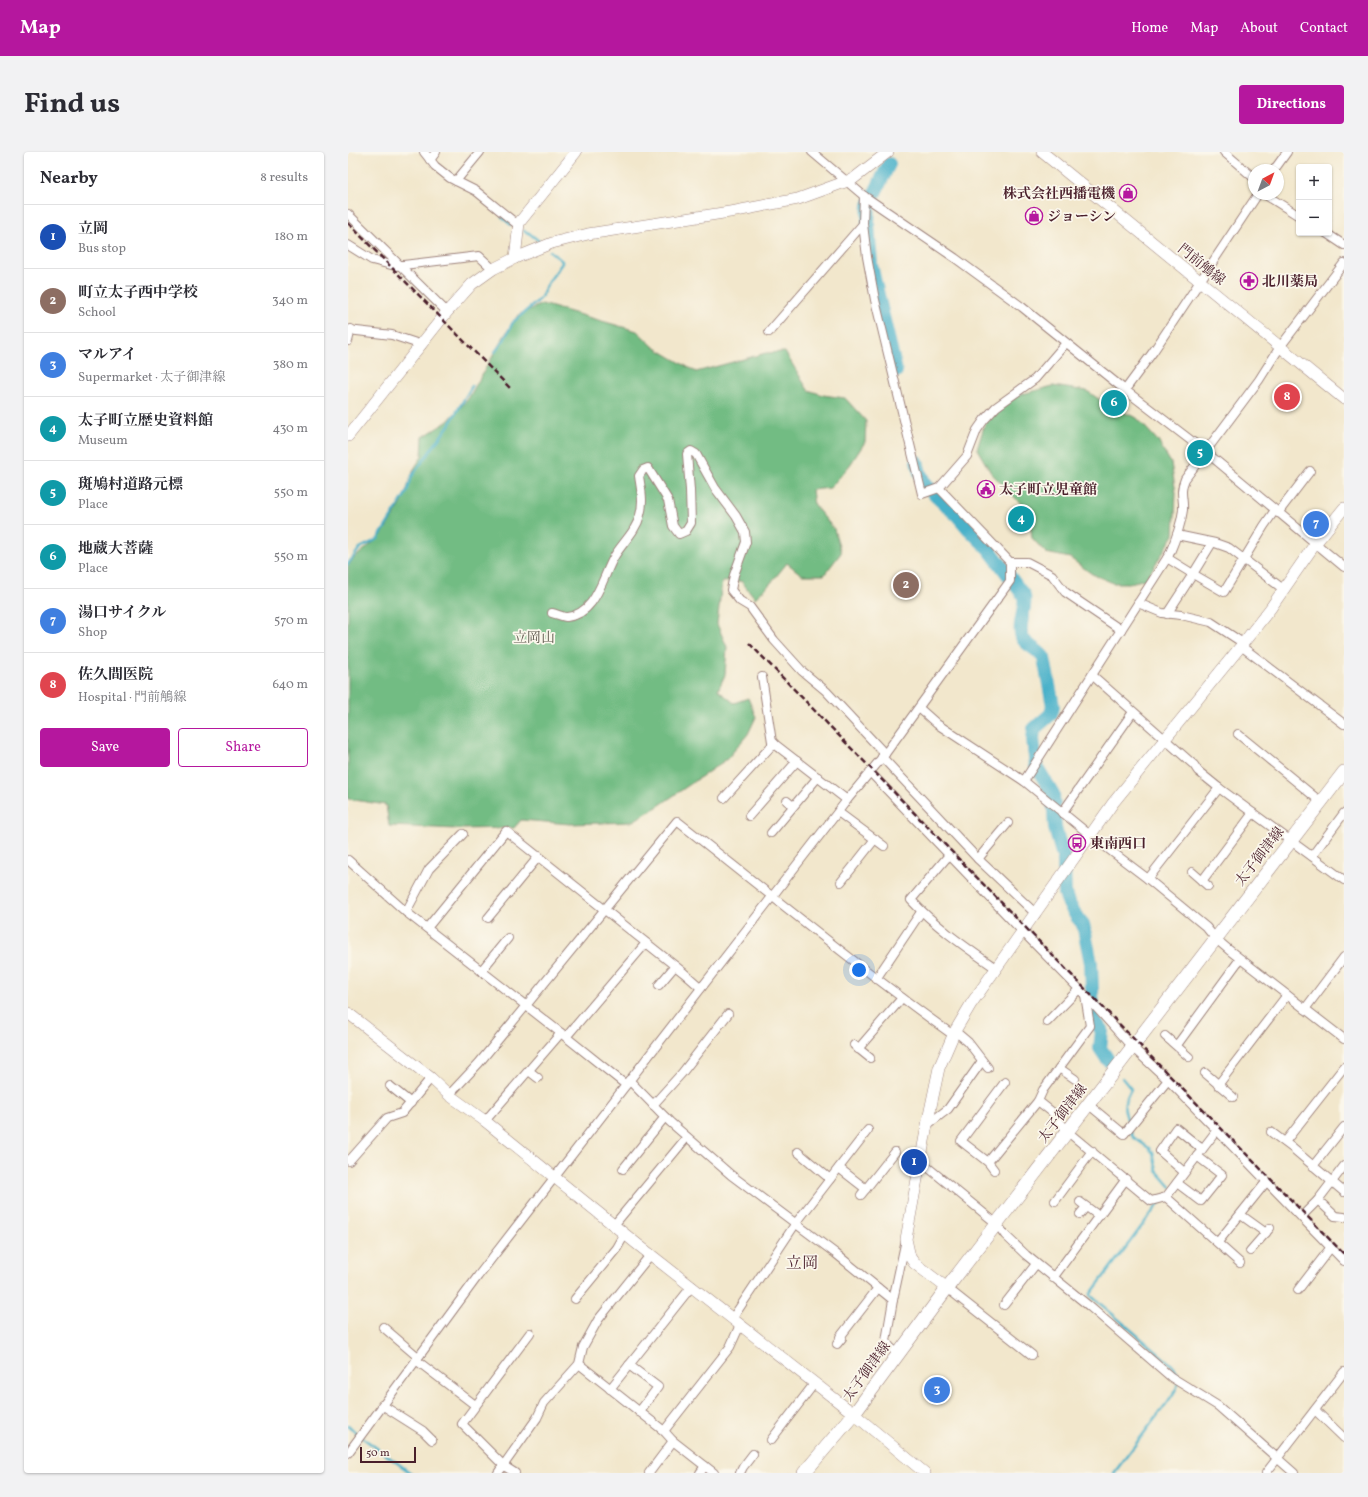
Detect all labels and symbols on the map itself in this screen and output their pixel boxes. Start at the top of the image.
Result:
north arrow [1248,164,1284,200]
shop icon: 株式会社西播電機 [1118,183,1138,203]
place label: 株式会社西播電機 [1003,185,1115,204]
shop icon: ジョーシン [1024,206,1044,226]
place label: ジョーシン [1047,208,1116,227]
street label: 門前鵤線 [1173,240,1229,290]
pharmacy icon: 北川薬局 [1239,271,1259,291]
place label: 北川薬局 [1262,273,1318,292]
pin: 8 [1274,382,1300,412]
pin: 6 [1101,388,1127,418]
pin: 5 [1187,438,1213,468]
public building icon: 太子町立児童館 [976,479,996,499]
place label: 太子町立児童館 [999,481,1097,500]
pin: 4 [1008,504,1034,534]
pin: 7 [1303,509,1329,539]
pin: 2 [893,570,919,600]
park label: 立岡山 [513,629,555,648]
street label: 太子御津線 [1231,823,1289,890]
bus stop icon: 東南西口 [1067,833,1087,853]
place label: 東南西口 [1090,835,1146,854]
your location [849,960,869,980]
street label: 太子御津線 [1034,1080,1092,1147]
pin: 1 [901,1147,927,1177]
district label: 立岡 [786,1253,818,1275]
street label: 太子御津線 [839,1338,895,1406]
pin: 3 [924,1375,950,1405]
scale bar [360,1445,416,1464]

